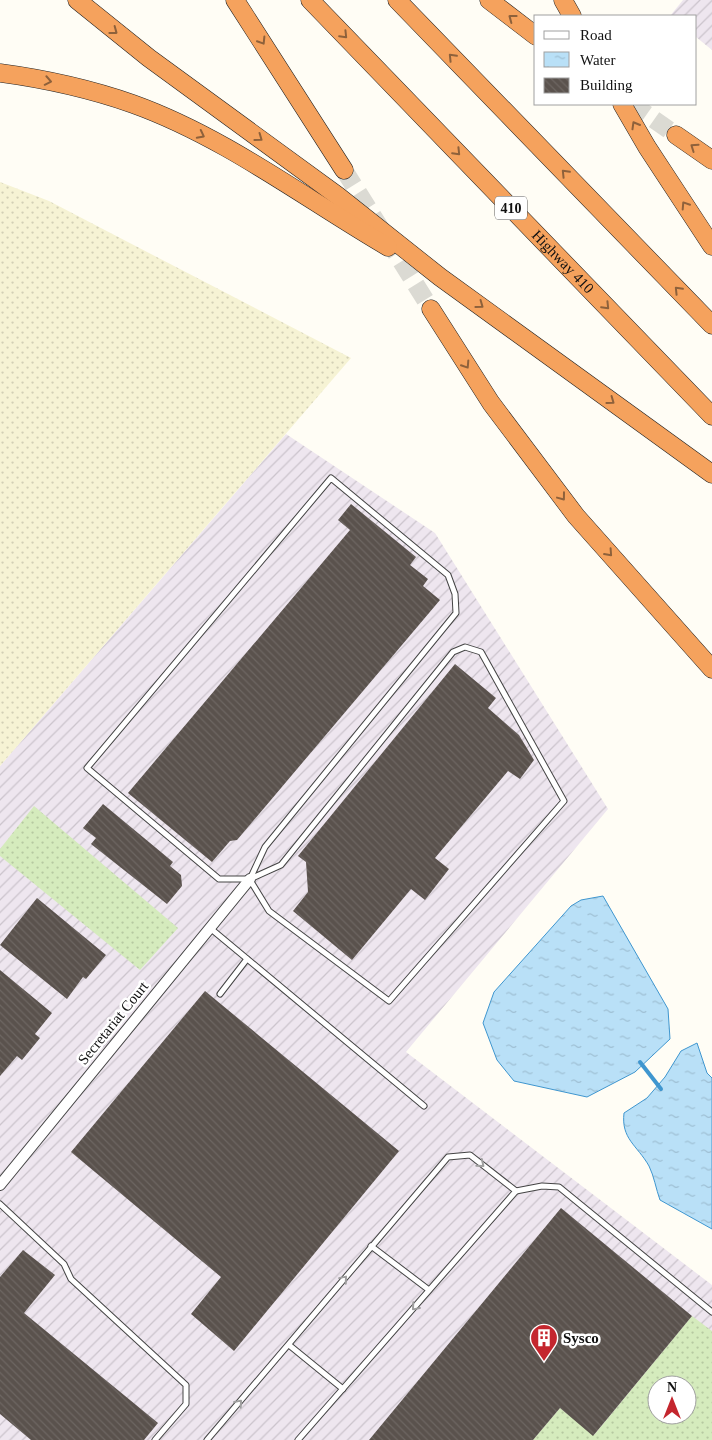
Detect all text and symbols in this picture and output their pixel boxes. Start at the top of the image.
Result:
one-way arrow [509,15,518,23]
legend [534,15,697,105]
one-way arrow [108,26,117,34]
text: Road [580,27,612,43]
one-way arrow [338,29,347,38]
one-way arrow [256,35,265,44]
text: Water [580,52,615,68]
one-way arrow [449,53,458,62]
one-way arrow [44,75,52,86]
text: Building [580,77,633,93]
one-way arrow [631,122,641,131]
one-way arrow [196,129,205,139]
one-way arrow [253,133,262,141]
one-way arrow [690,144,700,153]
one-way arrow [451,146,460,155]
one-way arrow [562,170,571,179]
road number: 410 [495,197,527,220]
one-way arrow [682,202,691,211]
street label: Highway 410 [529,227,597,297]
one-way arrow [675,286,684,295]
one-way arrow [474,299,484,308]
one-way arrow [600,301,609,310]
one-way arrow [460,360,470,369]
one-way arrow [605,395,615,404]
one-way arrow [556,491,564,500]
one-way arrow [603,547,612,556]
street label: Secretariat Court [75,978,152,1068]
one-way arrow [476,1158,485,1167]
one-way arrow [338,1276,346,1285]
one-way arrow [411,1301,420,1310]
building icon: Sysco [529,1323,559,1362]
place label: Sysco [563,1330,599,1346]
north arrow [647,1375,697,1425]
text: N [667,1380,677,1395]
one-way arrow [233,1400,241,1409]

